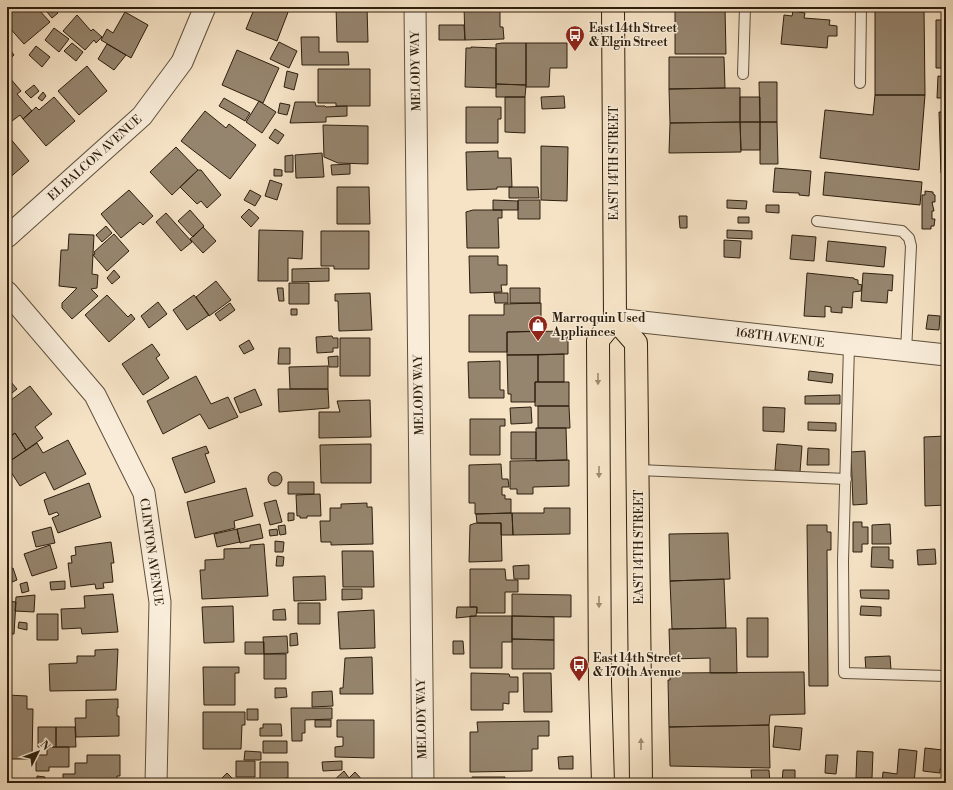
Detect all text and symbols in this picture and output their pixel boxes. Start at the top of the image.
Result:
place label: East 14th Street & Elgin Street [589,21,678,50]
bus stop icon: East 14th Street & Elgin Street [564,24,586,52]
street label: MELODY WAY [408,29,424,111]
street label: EAST 14TH STREET [607,105,622,220]
street label: EL BALCON AVENUE [45,112,145,204]
place label: Marroquin Used Appliances [551,311,646,340]
shop icon: Marroquin Used Appliances [527,314,549,342]
street label: 168TH AVENUE [735,325,825,351]
street label: MELODY WAY [411,353,427,435]
one-way arrow [595,373,601,386]
one-way arrow [595,466,602,478]
street label: EAST 14TH STREET [632,489,647,604]
street label: CLINTON AVENUE [136,497,166,607]
one-way arrow [596,596,603,608]
place label: East 14th Street & 170th Avenue [593,651,682,680]
bus stop icon: East 14th Street & 170th Avenue [568,654,590,682]
street label: MELODY WAY [414,677,430,759]
north arrow [18,732,58,772]
one-way arrow [638,737,644,750]
text: N [37,738,53,754]

